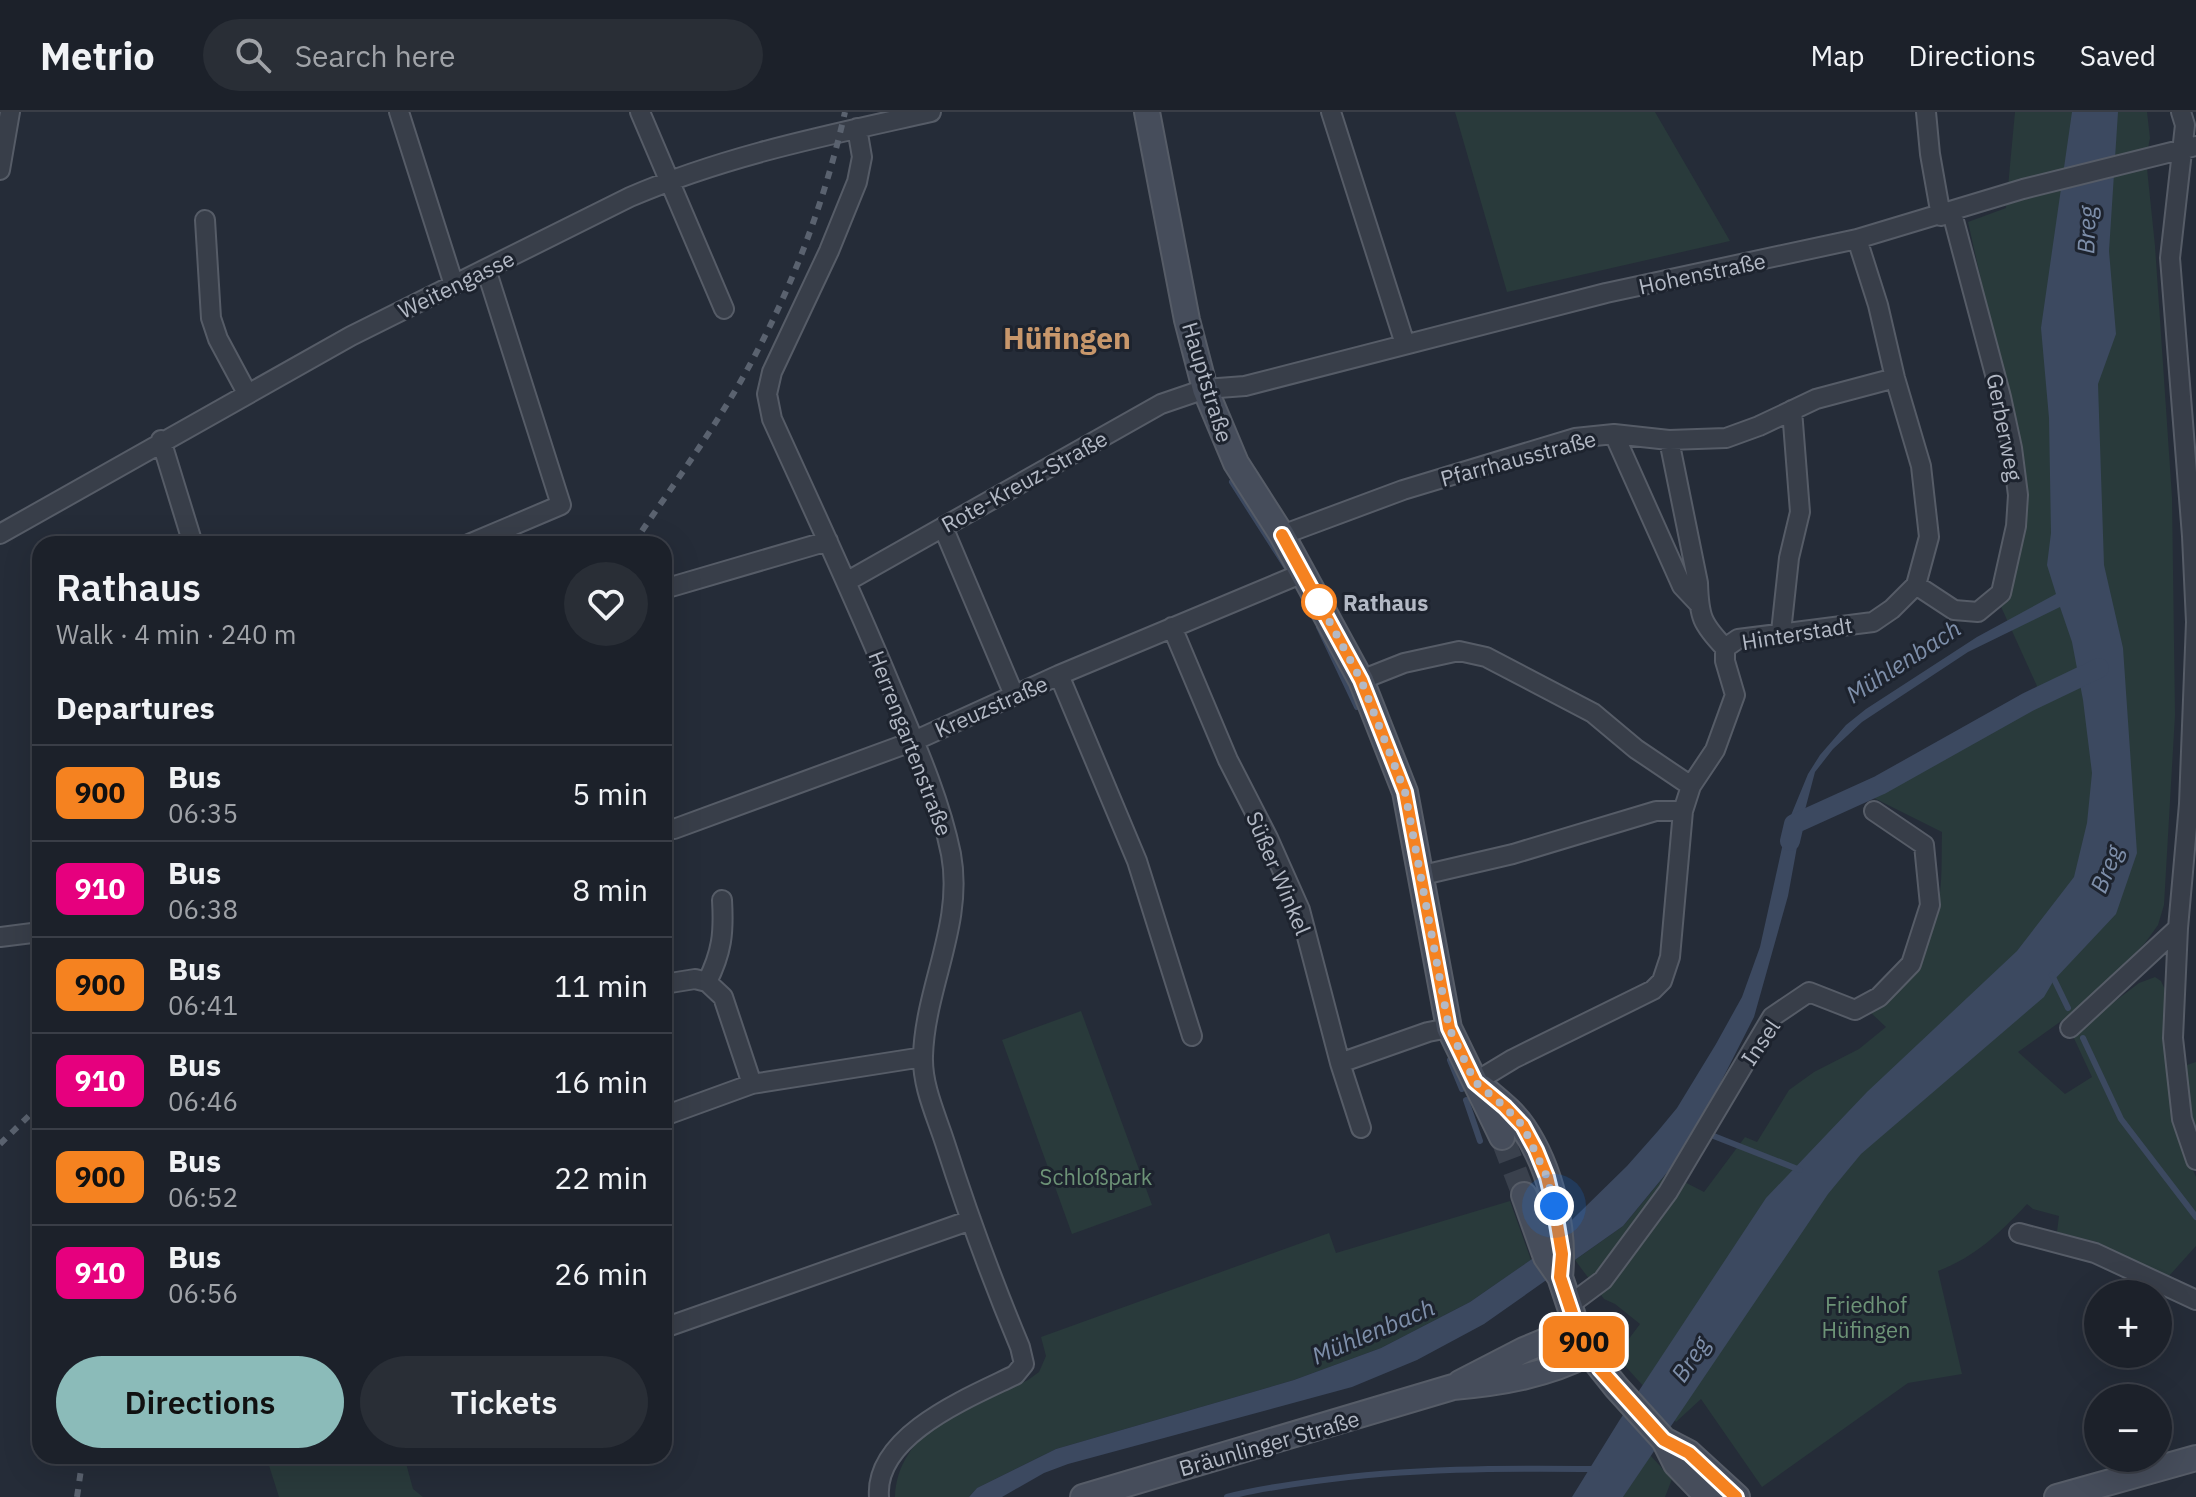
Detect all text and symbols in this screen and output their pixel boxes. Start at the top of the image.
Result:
search box [203,19,763,91]
text: Metrio [40,31,155,80]
icon: search [231,33,275,77]
text: Search here [295,36,456,75]
text: Map [1810,37,1864,74]
text: Directions [1908,37,2036,74]
text: Saved [2080,37,2156,74]
water label: Breg [2069,204,2103,255]
street label: Weitengasse [393,243,519,325]
street label: Hohenstraße [1636,245,1768,301]
district label: Hüfingen [1003,318,1131,357]
street label: Hauptstraße [1176,318,1240,446]
street label: Gerberweg [1980,371,2030,484]
street label: Rote-Kreuz-Straße [936,423,1112,539]
street label: Pfarrhausstraße [1437,423,1599,493]
text: Rathaus [56,562,201,611]
button: heart [564,562,648,646]
marker: Rathaus [1302,585,1336,619]
place label: Rathaus [1343,588,1428,617]
street label: Hinterstadt [1739,610,1855,656]
water label: Mühlenbach [1839,612,1967,710]
text: Walk · 4 min · 240 m [56,617,296,651]
street label: Herrengartenstraße [862,646,960,840]
street label: Kreuzstraße [930,668,1052,744]
text: Departures [56,688,215,727]
text: Bus [168,757,221,796]
text: 900 [75,774,125,811]
text: 5 min [572,774,648,813]
text: 06:35 [168,796,238,830]
street label: Süßer Winkel [1240,807,1318,939]
water label: Breg [2082,839,2131,897]
text: Bus [168,853,221,892]
text: 910 [75,870,125,907]
text: 8 min [572,870,648,909]
text: 06:38 [168,892,238,926]
text: Bus [168,949,221,988]
text: 900 [75,966,125,1003]
text: 11 min [554,966,648,1005]
text: 06:41 [168,988,238,1022]
street label: Insel [1734,1013,1786,1071]
text: Bus [168,1045,221,1084]
text: 910 [75,1062,125,1099]
text: 16 min [554,1062,648,1101]
text: 06:46 [168,1084,238,1118]
text: Bus [168,1141,221,1180]
text: 900 [75,1158,125,1195]
text: 22 min [554,1158,648,1197]
park label: Schloßpark [1040,1162,1153,1191]
text: 06:52 [168,1180,238,1214]
your location [1534,1186,1574,1226]
text: Bus [168,1237,221,1276]
text: 910 [75,1254,125,1291]
text: 26 min [554,1254,648,1293]
text: 06:56 [168,1276,238,1310]
map controls [2084,1280,2172,1472]
button: + [2084,1280,2172,1368]
park label: Friedhof Hüfingen [1821,1290,1911,1344]
water label: Mühlenbach [1306,1291,1440,1371]
line badge: 900 [1538,1316,1630,1368]
text: 900 [1559,1323,1609,1360]
water label: Breg [1663,1329,1718,1388]
button: Directions [56,1356,344,1448]
button: Tickets [360,1356,648,1448]
button: − [2084,1384,2172,1472]
street label: Bräunlinger Straße [1175,1403,1363,1483]

